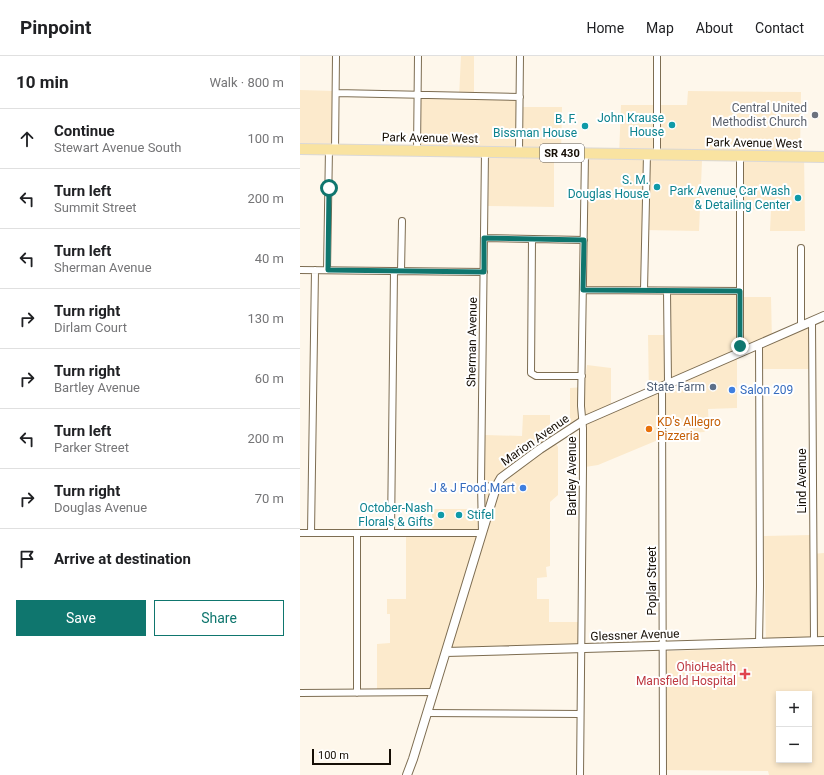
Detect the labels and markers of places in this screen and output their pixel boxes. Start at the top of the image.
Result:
place label: Central United Methodist Church [712,101,807,129]
marker: Central United Methodist Church [810,110,820,120]
place label: John Krause House [597,111,664,139]
place label: B. F. Bissman House [493,112,577,140]
marker: John Krause House [667,120,677,130]
marker: B. F. Bissman House [580,121,590,131]
place label: S. M. Douglas House [568,173,649,201]
marker: S. M. Douglas House [652,182,662,192]
place label: Park Avenue Car Wash & Detailing Center [669,184,790,212]
marker: Park Avenue Car Wash & Detailing Center [793,193,803,203]
place label: State Farm [647,380,705,394]
marker: State Farm [708,382,718,392]
place label: Salon 209 [740,383,793,397]
marker: Salon 209 [727,385,737,395]
place label: KD's Allegro Pizzeria [657,415,721,443]
marker: KD's Allegro Pizzeria [644,424,654,434]
place label: J & J Food Mart [430,481,515,495]
marker: J & J Food Mart [518,483,528,493]
place label: October-Nash Florals & Gifts [358,501,433,529]
place label: Stifel [467,508,494,522]
marker: October-Nash Florals & Gifts [436,510,446,520]
marker: Stifel [454,510,464,520]
place label: OhioHealth Mansfield Hospital [636,660,736,688]
marker: OhioHealth Mansfield Hospital [739,668,751,680]

